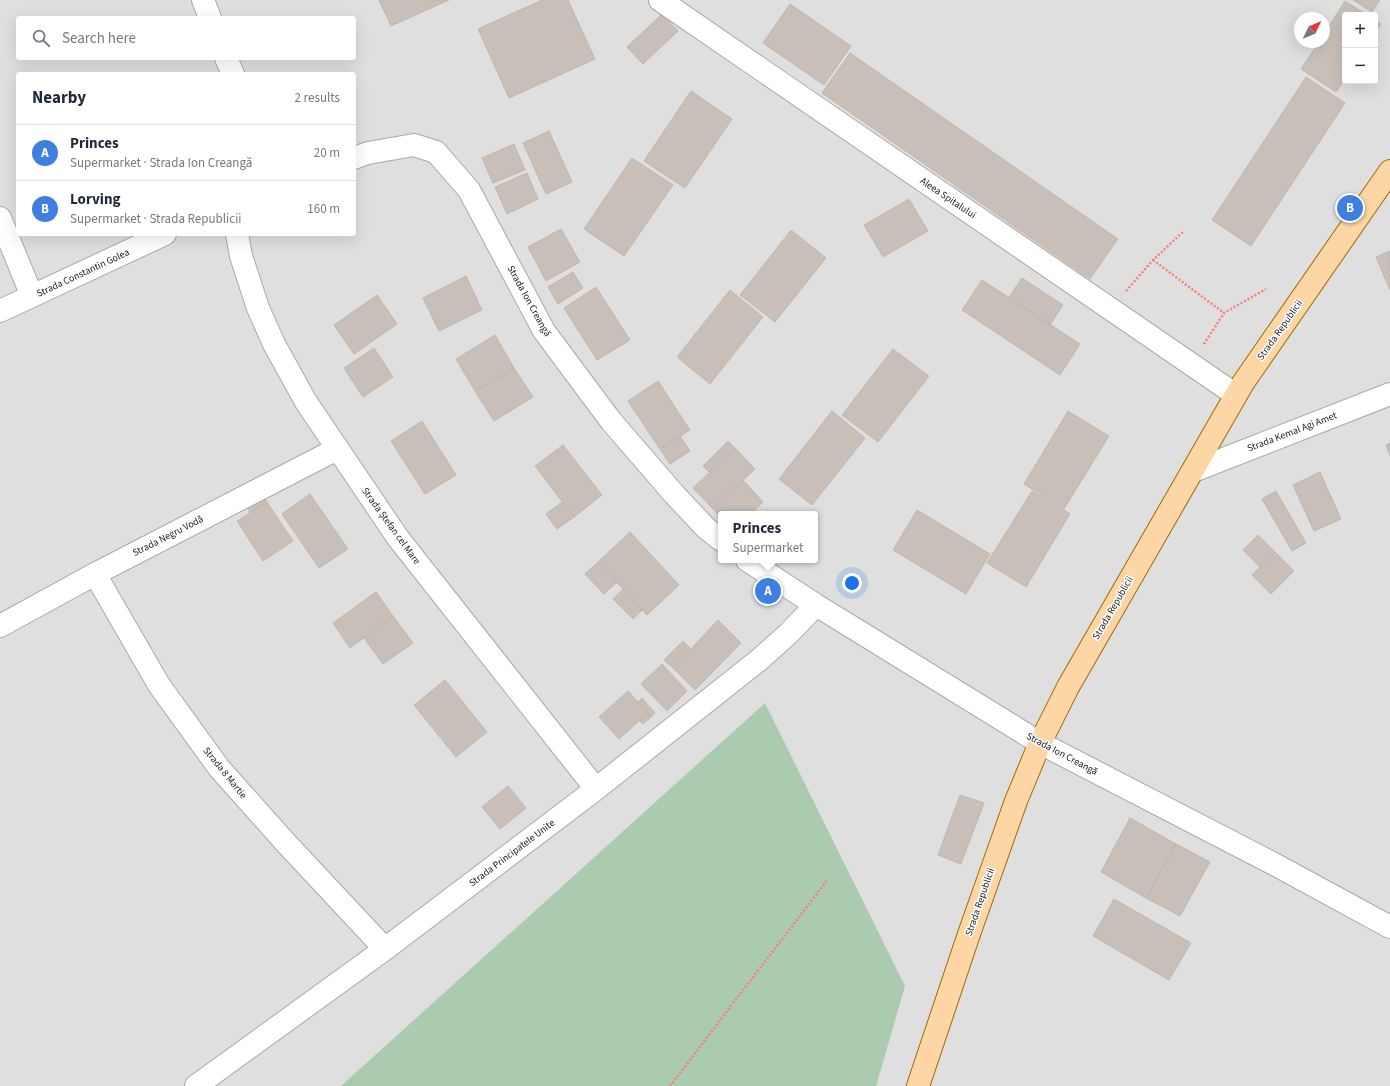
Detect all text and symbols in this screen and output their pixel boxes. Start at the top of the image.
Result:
north arrow [1294,12,1330,48]
map controls [1342,12,1378,84]
button: + [1342,12,1378,48]
search box [16,16,356,60]
icon: search [30,27,52,49]
text: Search here [62,28,136,49]
button: − [1342,48,1378,84]
text: Nearby [32,86,86,110]
text: 2 results [295,89,340,107]
text: Princes [70,133,119,154]
text: A [41,144,49,162]
text: 20 m [314,144,340,162]
text: Supermarket · Strada Ion Creangă [70,154,252,172]
street label: Aleea Spitalului [917,174,979,222]
text: Lorving [70,189,121,210]
pin: B [1337,193,1363,223]
text: B [41,200,49,218]
text: 160 m [307,200,340,218]
text: Supermarket · Strada Republicii [70,210,242,228]
street label: Strada Constantin Golea [34,245,132,301]
street label: Strada Ion Creangă [504,263,554,339]
street label: Strada Republicii [1254,297,1306,363]
street label: Strada Kemal Agi Amet [1245,408,1339,456]
street label: Strada Ștefan cel Mare [358,485,424,568]
popup [718,511,818,563]
street label: Strada Negru Vodă [130,512,206,560]
text: Princes [733,518,781,539]
text: Supermarket [733,539,803,557]
your location [842,573,862,593]
street label: Strada Republicii [1089,574,1137,642]
pin: A [755,576,781,606]
street label: Strada Ion Creangă [1024,729,1100,779]
street label: Strada 8 Martie [200,744,250,802]
street label: Strada Principatele Unite [466,816,558,890]
street label: Strada Republicii [962,866,998,938]

